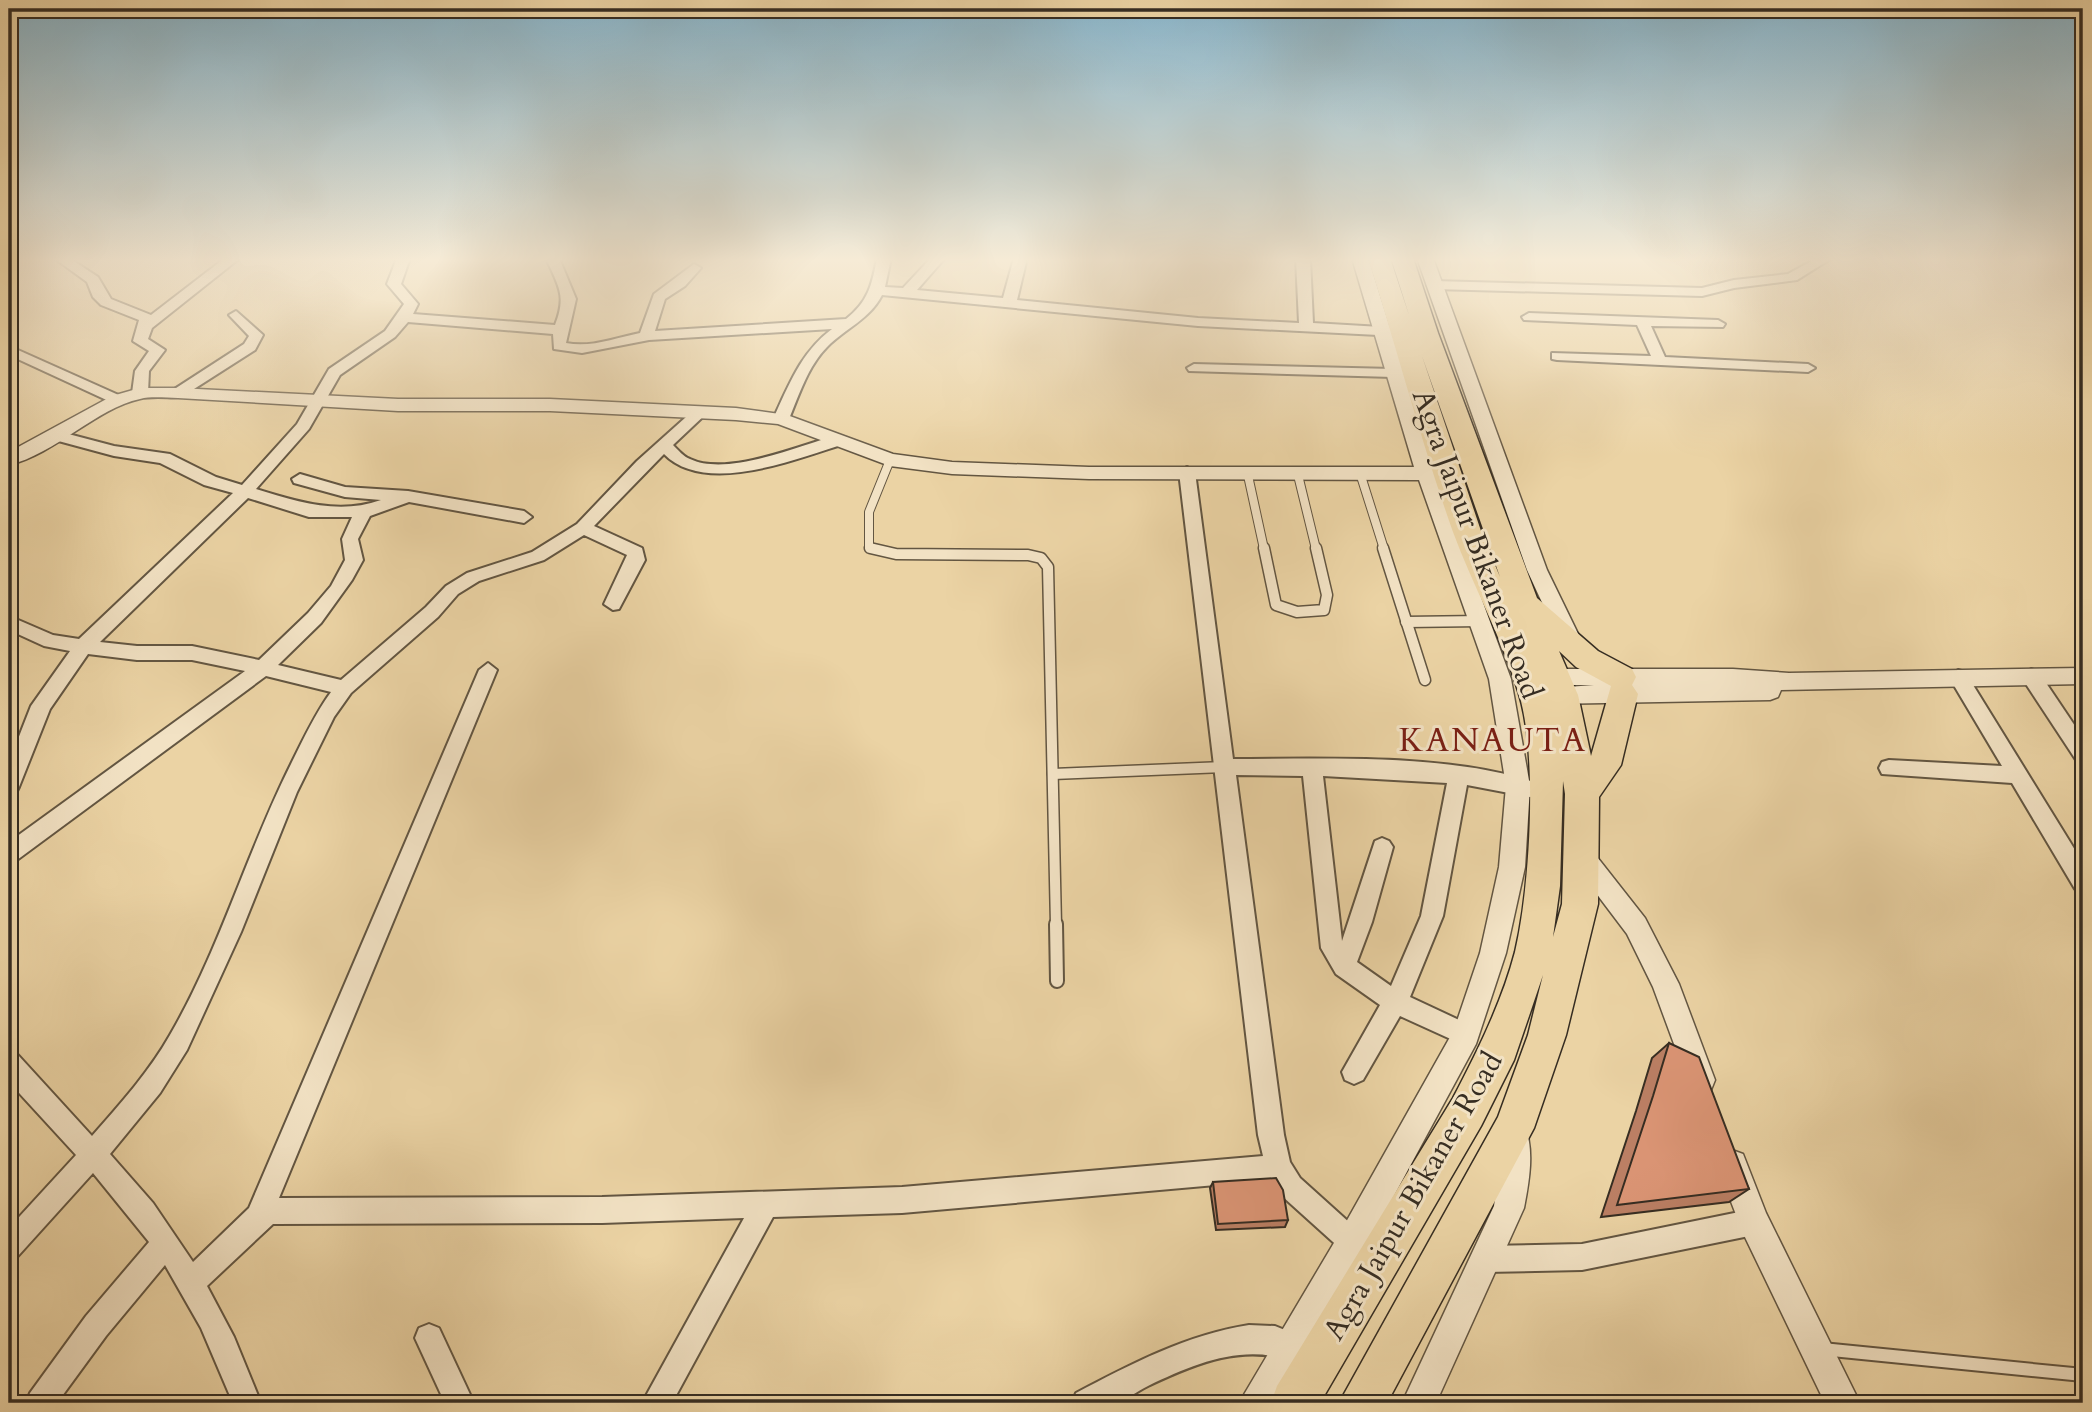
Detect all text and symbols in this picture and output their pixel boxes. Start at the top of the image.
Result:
street label: Agra Jaipur Bikaner Road [1402,384,1552,704]
district label: KANAUTA [1399,718,1587,763]
street label: Agra Jaipur Bikaner Road [1314,1044,1512,1348]

